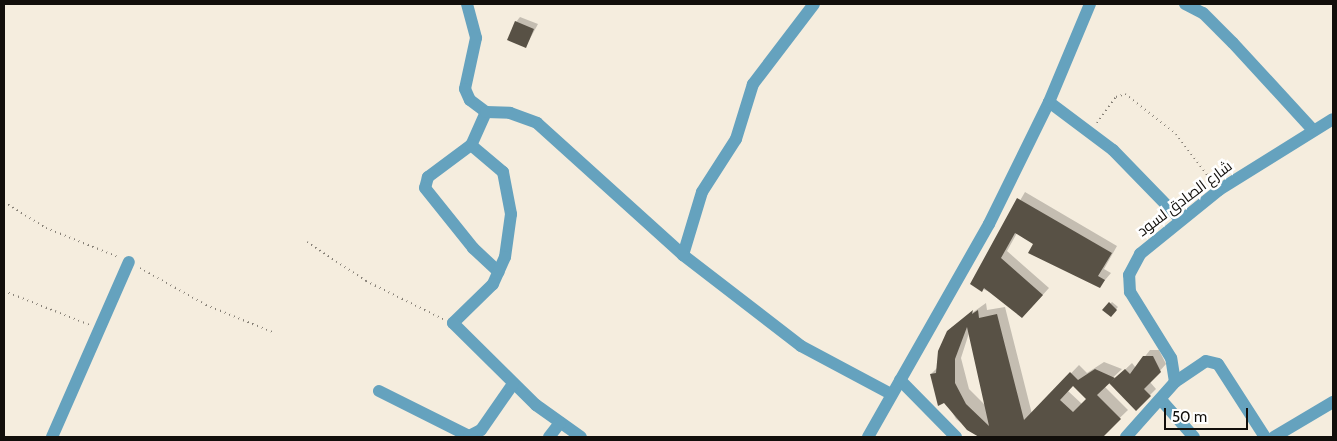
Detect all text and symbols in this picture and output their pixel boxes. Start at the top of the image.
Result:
street label: شارع الصادق لسود [1134,157,1236,241]
scale bar [1167,398,1251,430]
text: 50 m [1172,408,1207,426]

